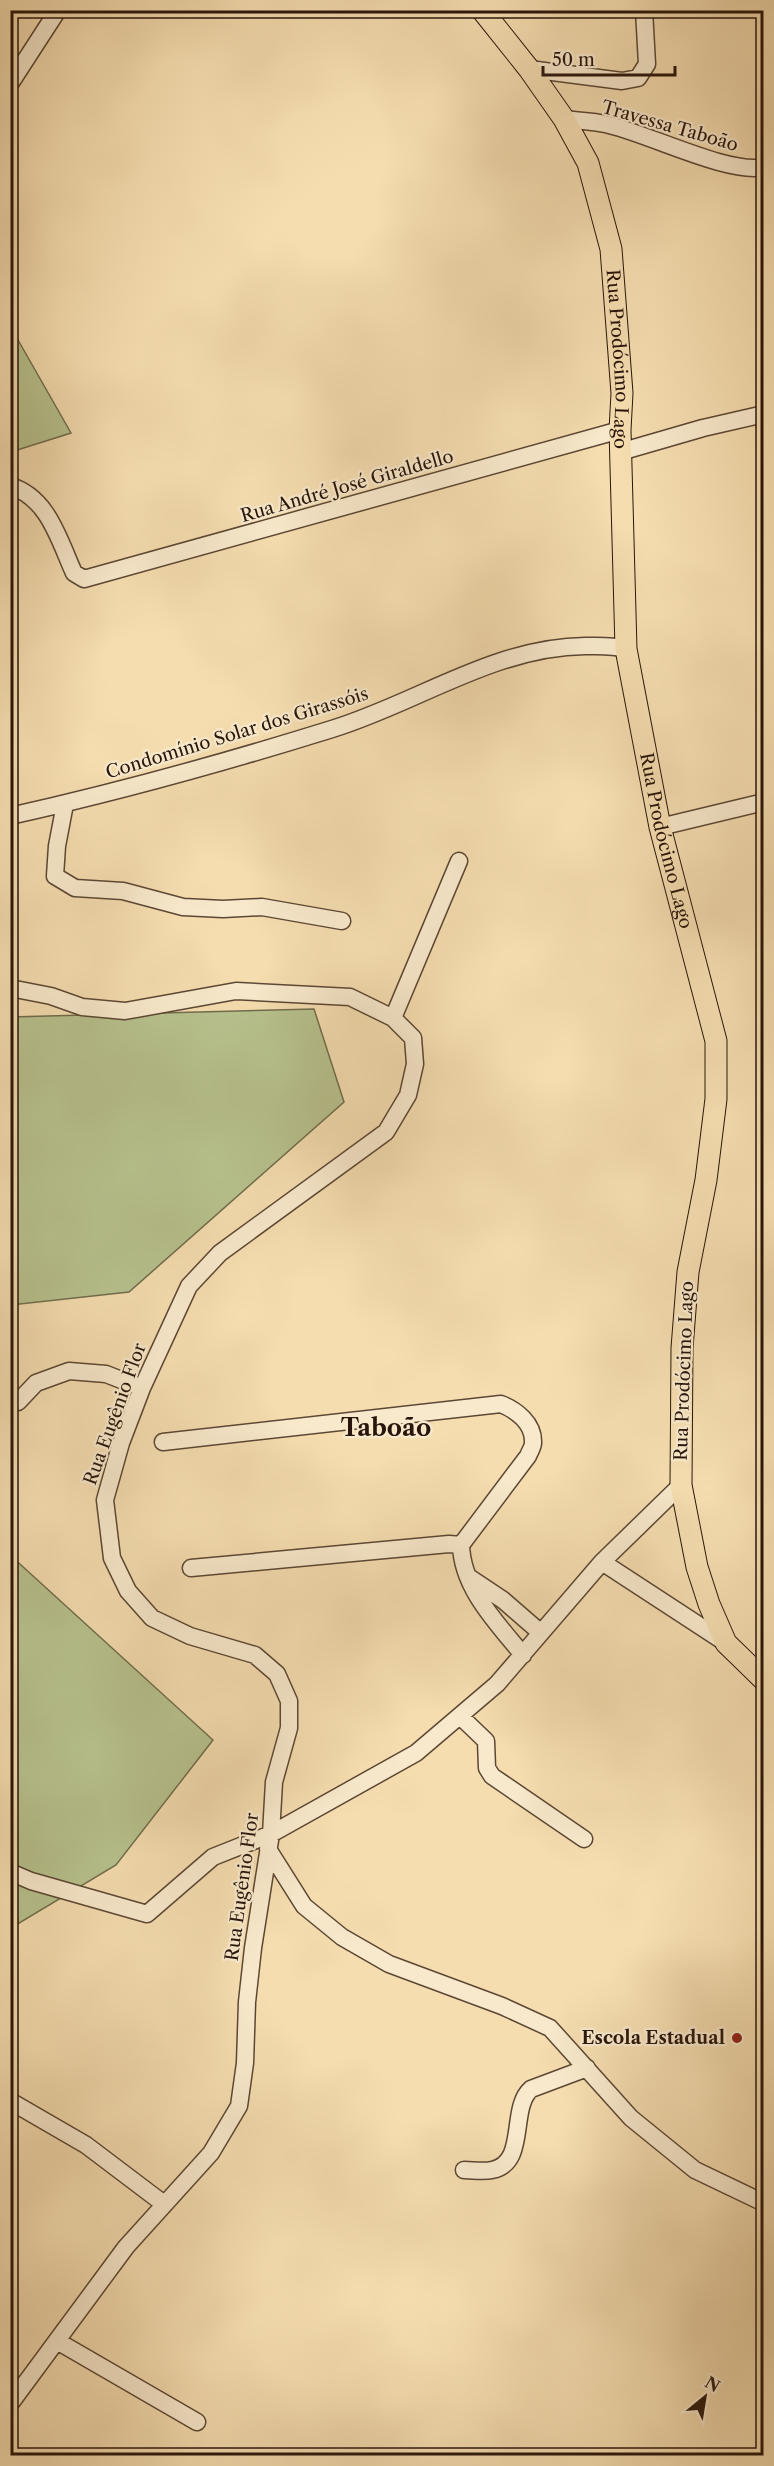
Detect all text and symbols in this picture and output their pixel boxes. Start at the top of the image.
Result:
scale bar [543,39,675,77]
text: 50 m [552,49,595,71]
street label: Travessa Taboão [599,96,741,156]
street label: Rua Prodócimo Lago [602,268,633,449]
street label: Rua André José Giraldello [238,445,456,527]
street label: Condomínio Solar dos Girassóis [103,683,371,783]
street label: Rua Prodócimo Lago [635,751,697,931]
street label: Rua Prodócimo Lago [670,1281,698,1461]
street label: Rua Eugênio Flor [79,1340,151,1488]
district label: Taboão [341,1413,431,1442]
street label: Rua Eugênio Flor [221,1811,263,1963]
place label: Escola Estadual [582,2027,725,2049]
marker: Escola Estadual [730,2031,744,2045]
north arrow [675,2367,735,2427]
text: N [701,2372,724,2396]

